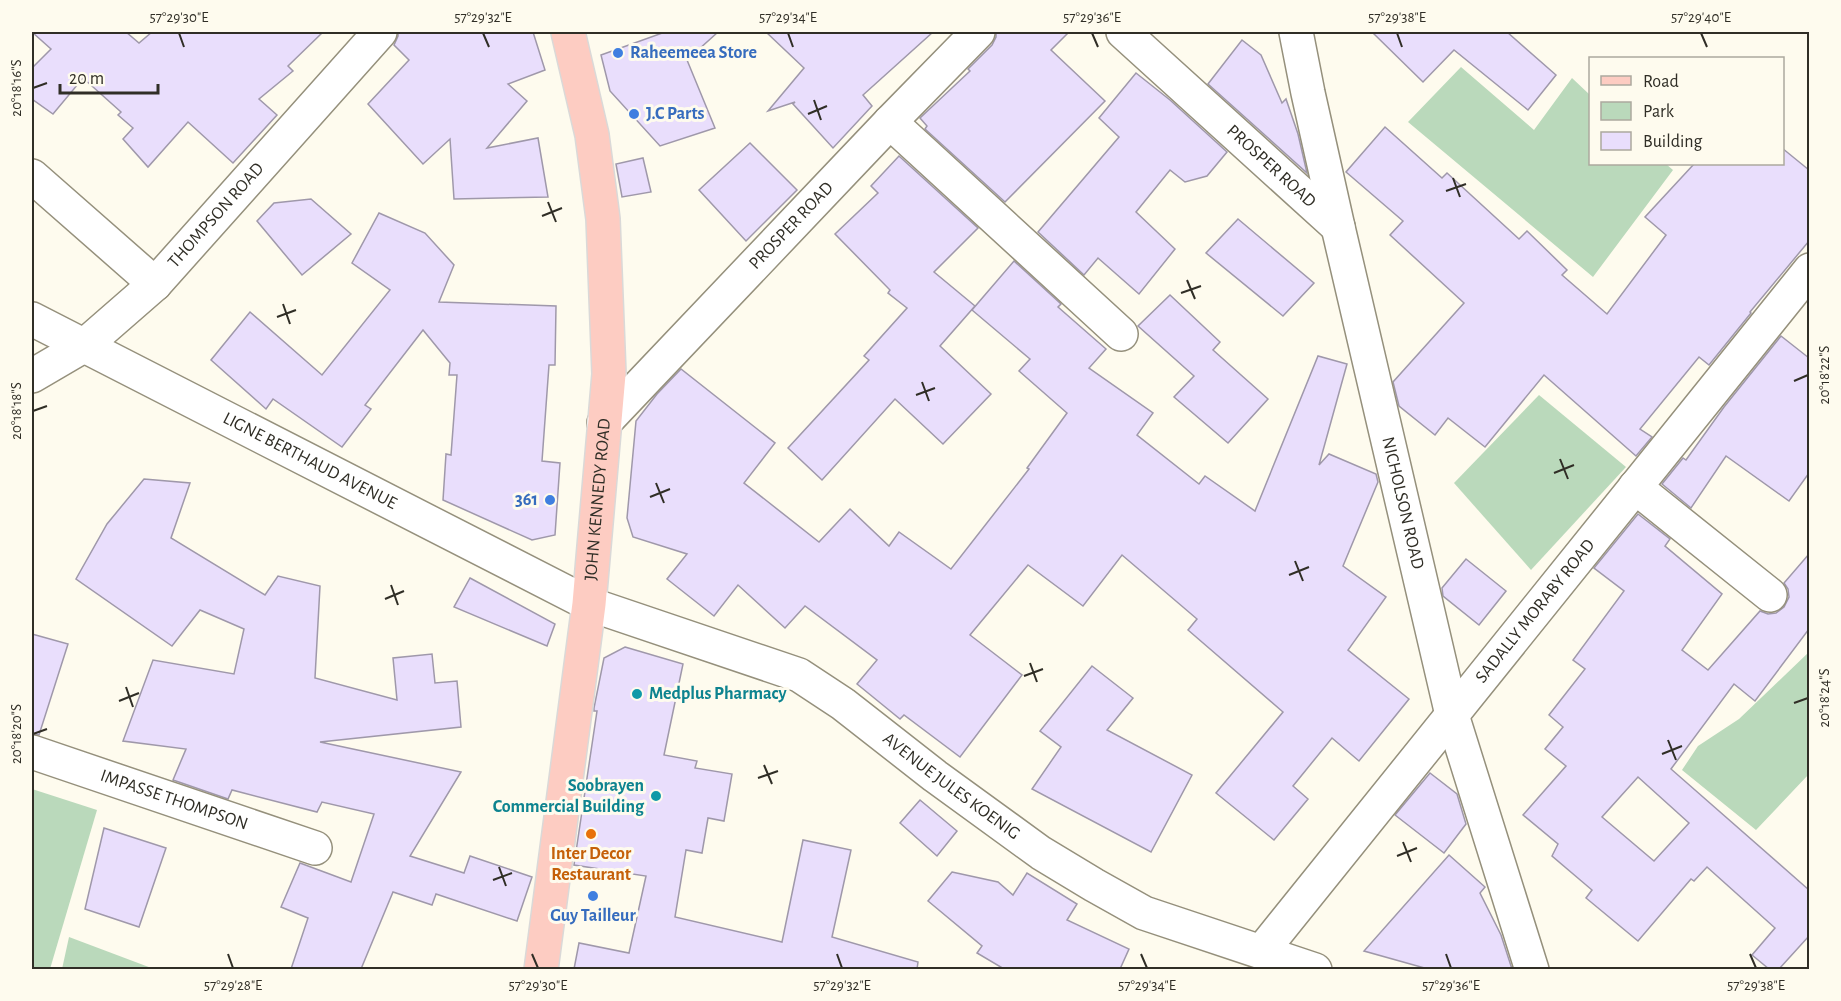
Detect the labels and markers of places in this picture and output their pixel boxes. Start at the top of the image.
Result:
place label: Raheemeea Store [630,44,757,62]
marker: Raheemeea Store [611,46,625,60]
place label: J.C Parts [646,105,704,123]
marker: J.C Parts [627,107,641,121]
place label: 361 [515,491,538,509]
marker: 361 [543,493,557,507]
place label: Medplus Pharmacy [649,685,788,703]
marker: Medplus Pharmacy [630,687,644,701]
place label: Soobrayen Commercial Building [493,777,645,816]
marker: Soobrayen Commercial Building [649,789,663,803]
marker: Inter Decor Restaurant [584,827,598,841]
place label: Inter Decor Restaurant [551,845,632,884]
marker: Guy Tailleur [586,889,600,903]
place label: Guy Tailleur [550,907,636,925]

